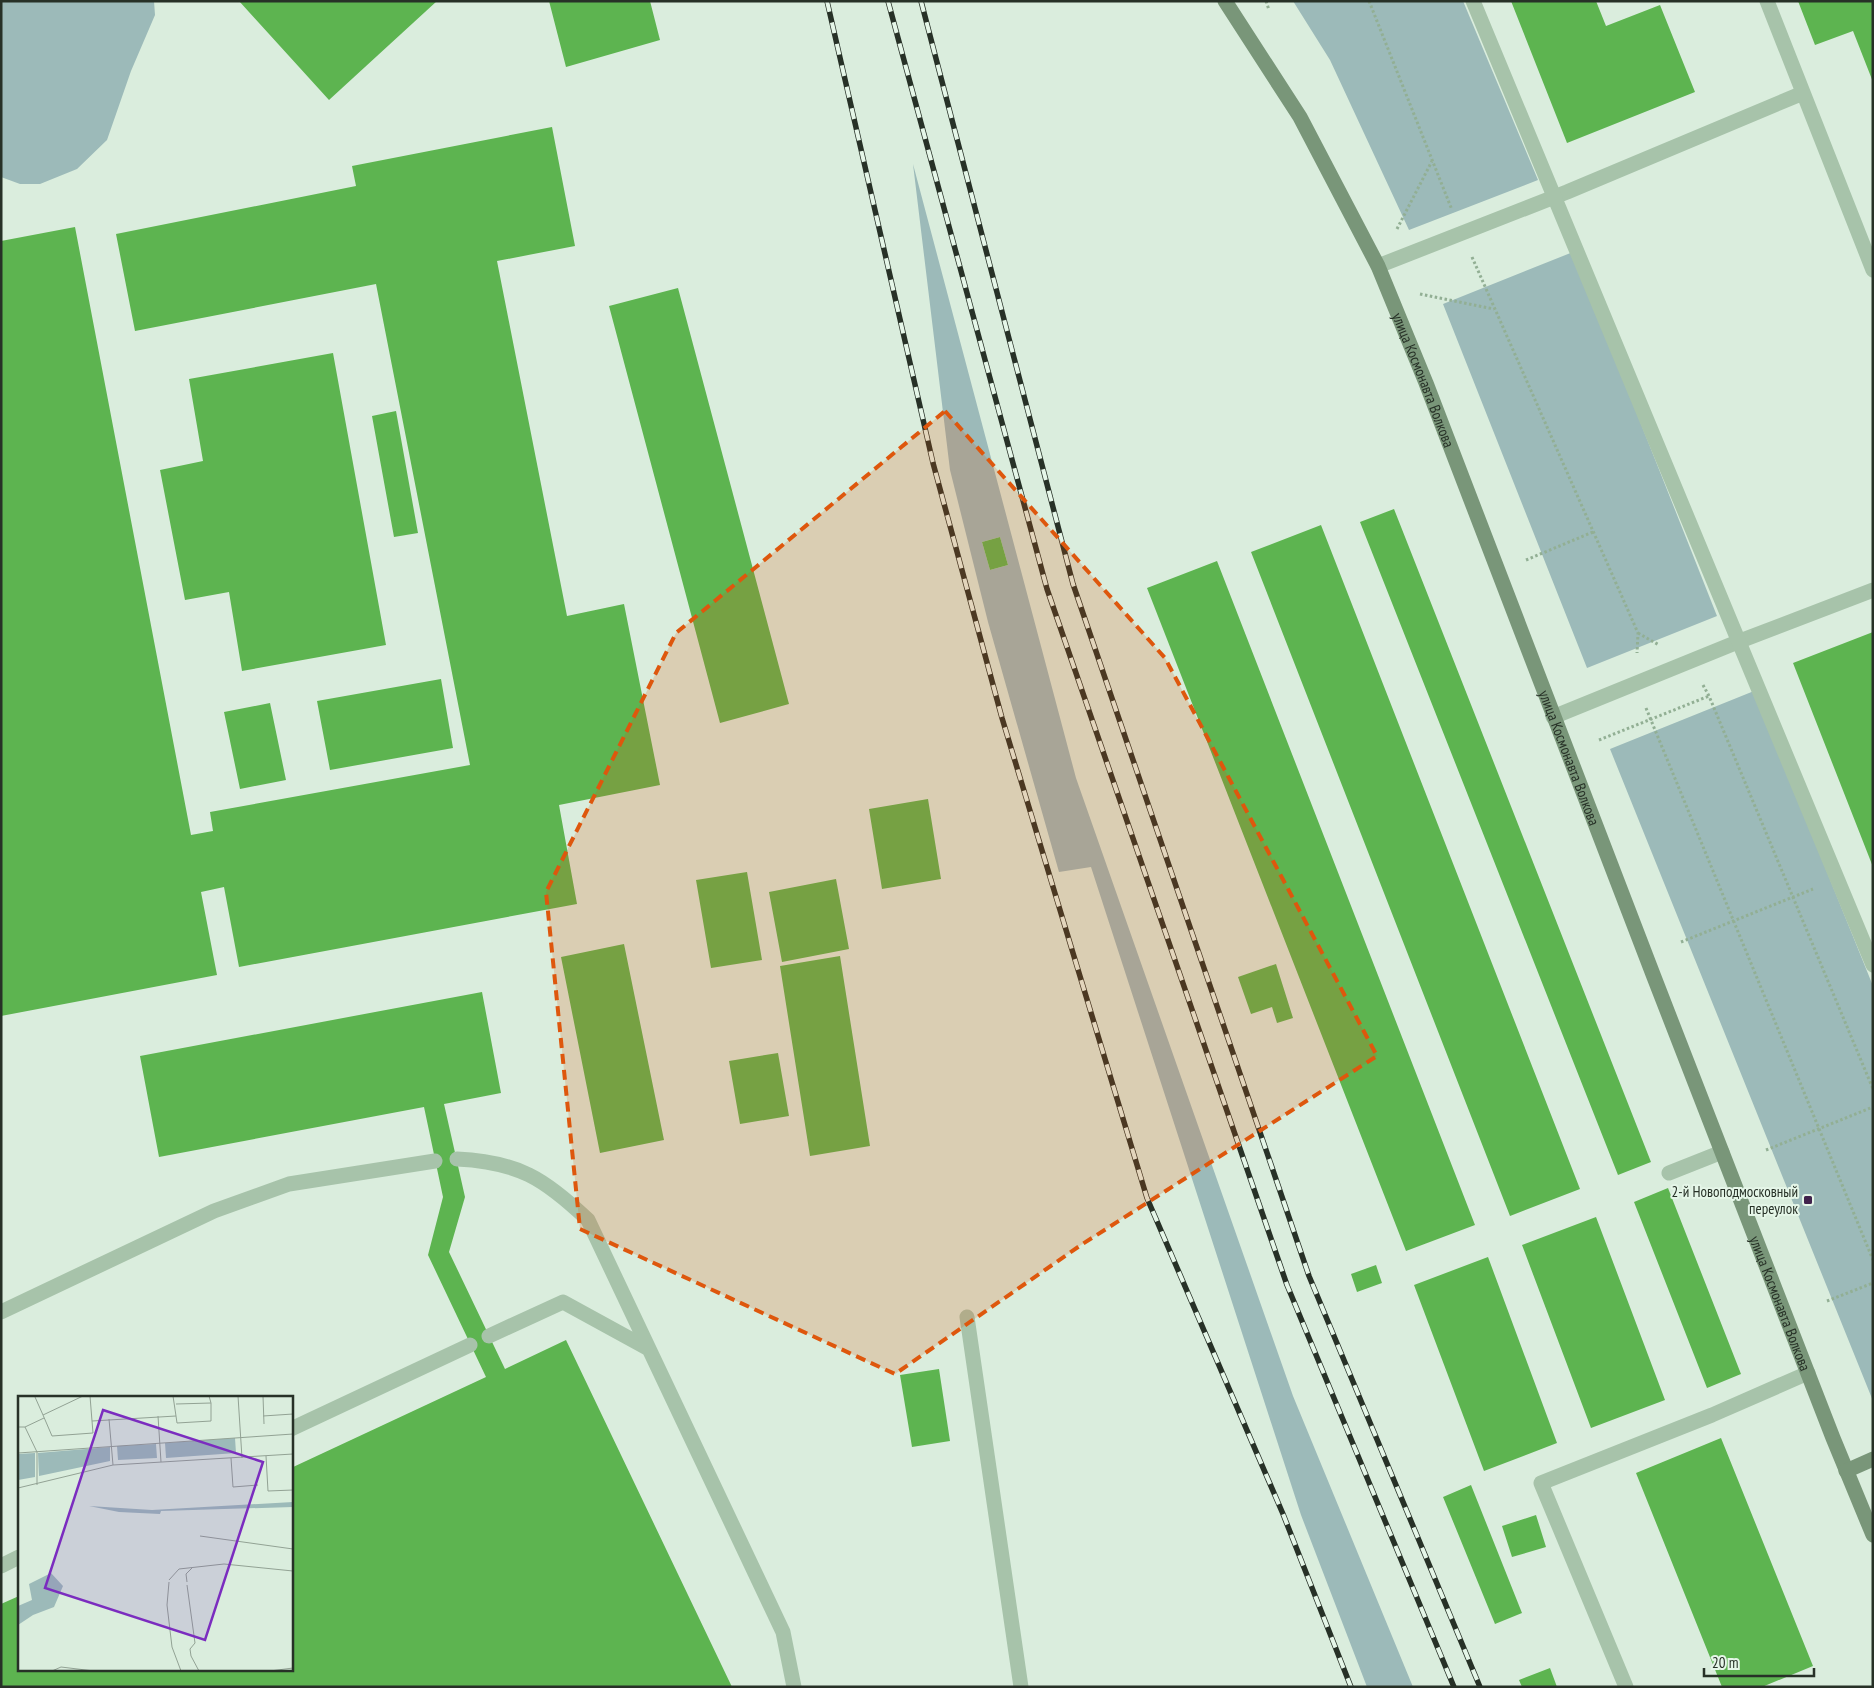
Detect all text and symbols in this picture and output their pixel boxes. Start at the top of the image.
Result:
street label: улица Космонавта Волкова [1389,310,1459,450]
street label: улица Космонавта Волкова [1535,687,1604,828]
place label: 2-й Новоподмосковный переулок [1672,1182,1798,1218]
marker: 2-й Новоподмосковный переулок [1802,1194,1814,1206]
street label: улица Космонавта Волкова [1746,1233,1815,1373]
inset map [18,1396,292,1670]
scale bar [1704,1646,1814,1678]
text: 20 m [1712,1653,1738,1672]

